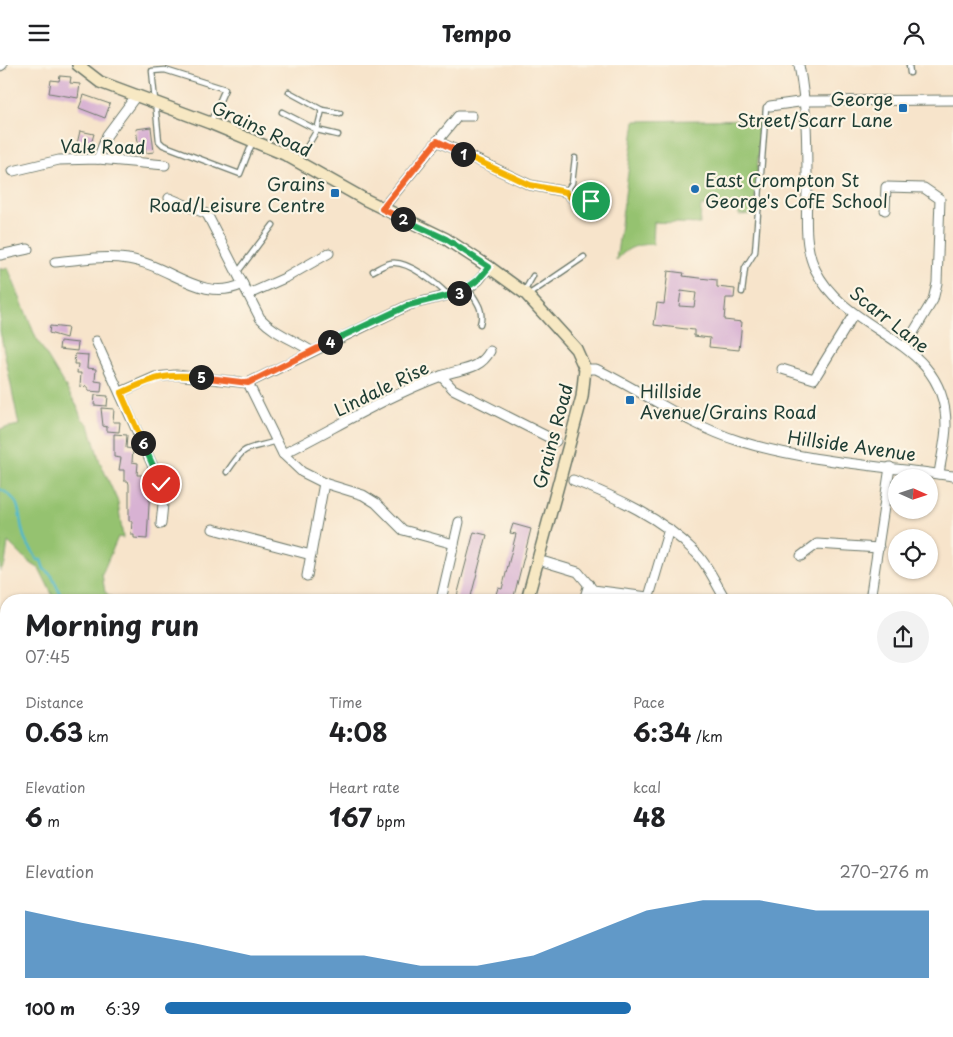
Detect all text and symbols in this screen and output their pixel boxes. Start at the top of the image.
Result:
text: Tempo [442,16,511,49]
icon: menu [25,19,53,47]
icon: person [900,19,928,47]
place label: George Street/Scarr Lane [737,85,893,133]
street label: Grains Road [207,93,317,163]
marker: George Street/Scarr Lane [897,102,909,114]
street label: Vale Road [60,132,146,160]
pin: 1 [450,141,476,167]
text: 1 [460,144,467,165]
place label: East Crompton St George's CofE School [705,166,888,214]
place label: Grains Road/Leisure Centre [149,170,325,218]
pin [570,180,612,222]
marker: East Crompton St George's CofE School [689,183,701,195]
marker: Grains Road/Leisure Centre [329,187,341,199]
icon: arrive [577,187,605,215]
pin: 2 [390,207,416,231]
text: 2 [399,209,408,230]
street label: Scarr Lane [844,279,936,359]
pin: 3 [446,281,472,305]
text: 3 [455,283,464,304]
pin: 4 [318,329,342,355]
text: 4 [326,332,335,353]
street label: Lindale Rise [329,353,433,423]
pin: 5 [188,365,214,389]
text: 5 [197,367,206,388]
place label: Hillside Avenue/Grains Road [640,377,817,425]
street label: Grains Road [525,380,579,492]
marker: Hillside Avenue/Grains Road [624,394,636,406]
street label: Hillside Avenue [786,423,918,467]
pin: 6 [130,431,156,455]
text: 6 [139,433,148,454]
pin [140,463,182,505]
north arrow [888,469,938,519]
map controls [888,469,938,579]
icon: check [147,470,175,498]
button: locate [888,529,938,579]
text: Morning run [25,603,199,646]
button: share [877,611,929,663]
text: 07:45 [25,644,70,668]
text: Distance [25,692,84,713]
text: Time [329,692,362,713]
text: Pace [633,692,665,713]
text: 0.63 [25,713,83,751]
text: 4:08 [329,713,388,751]
text: 6:34 [633,713,692,751]
text: km [83,726,109,747]
text: /km [692,726,723,747]
text: Elevation [25,777,85,798]
text: Heart rate [329,777,400,798]
text: kcal [633,777,661,798]
text: 6 [25,798,43,836]
text: 167 [329,798,372,836]
text: 48 [633,798,666,836]
text: m [43,811,60,832]
text: bpm [372,811,405,832]
text: Elevation [25,859,94,883]
text: 270–276 m [840,859,929,883]
text: 100 m [25,996,75,1020]
text: 6:39 [105,996,140,1020]

